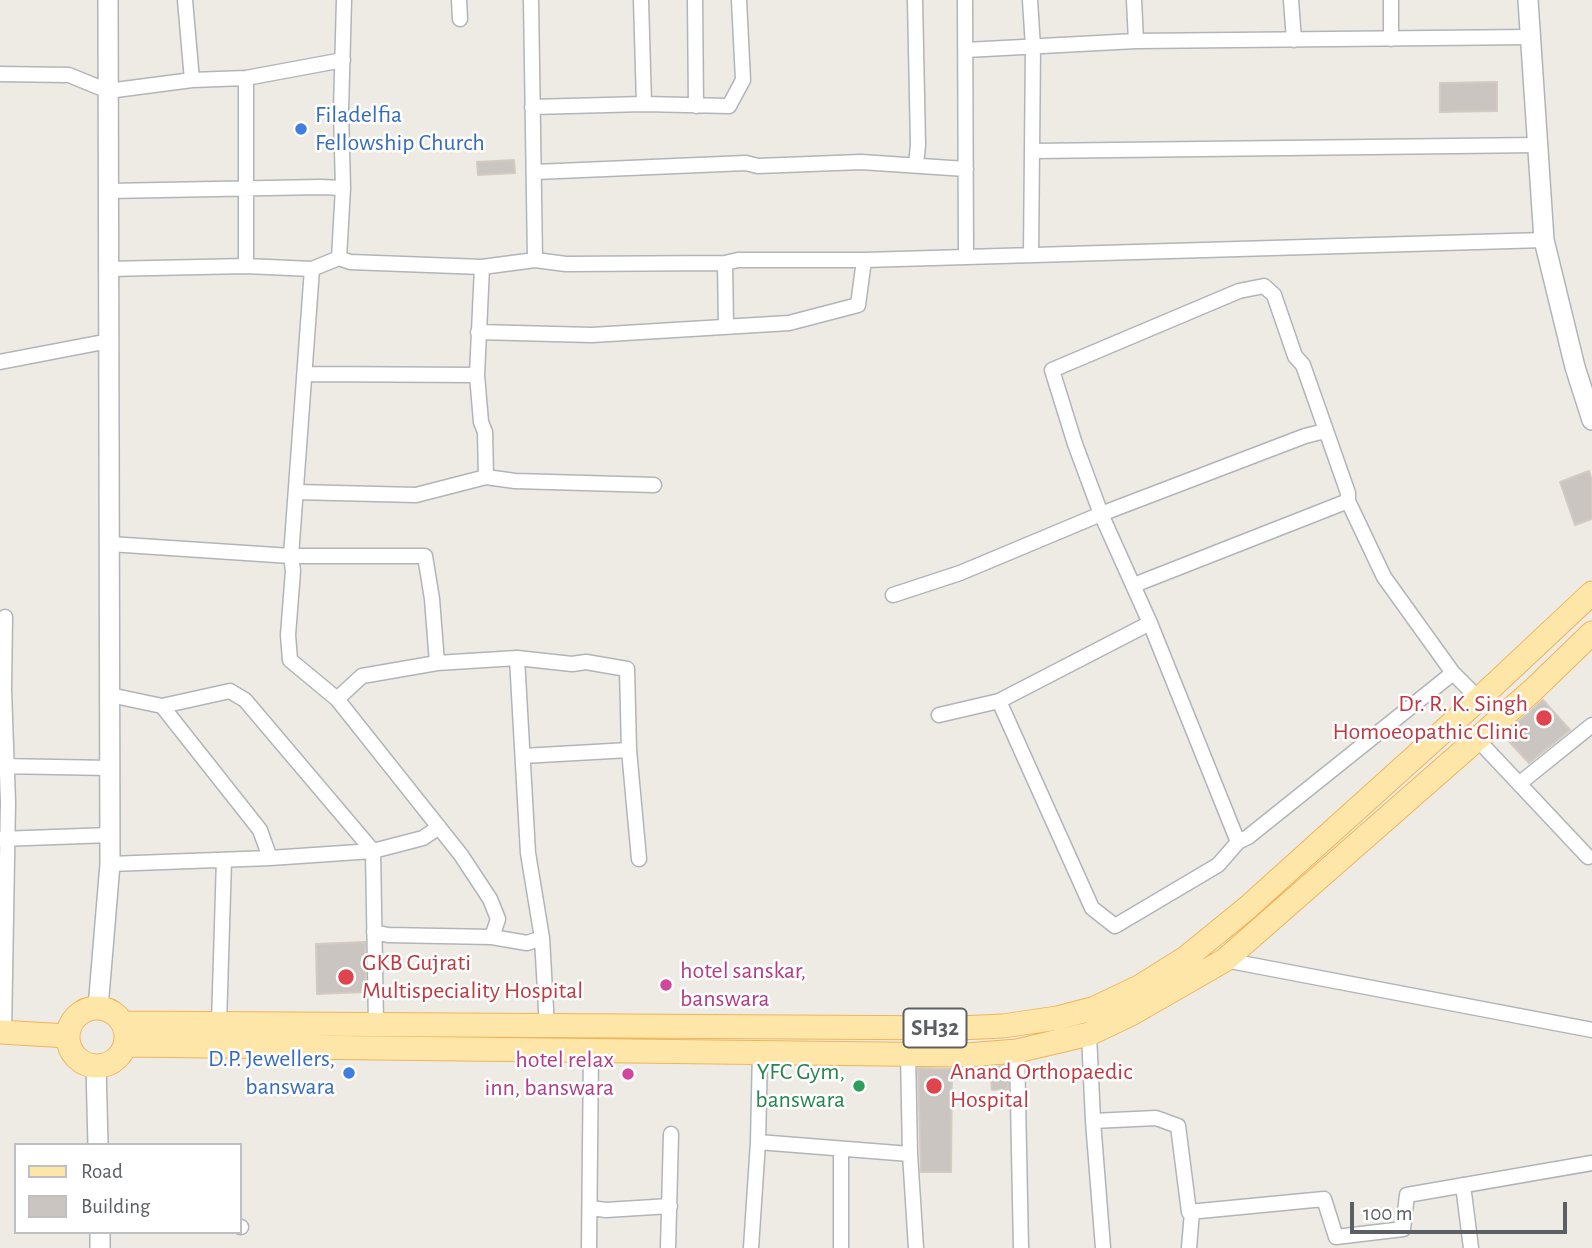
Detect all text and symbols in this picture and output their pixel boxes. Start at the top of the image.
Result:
place label: Filadelfia Fellowship Church [315,101,485,157]
marker: Filadelfia Fellowship Church [293,121,309,137]
place label: Dr. R. K. Singh Homoeopathic Clinic [1333,690,1528,746]
marker: Dr. R. K. Singh Homoeopathic Clinic [1534,708,1554,728]
place label: GKB Gujrati Multispeciality Hospital [362,949,583,1005]
place label: hotel sanskar, banswara [680,957,806,1013]
marker: GKB Gujrati Multispeciality Hospital [336,967,356,987]
marker: hotel sanskar, banswara [658,977,674,993]
road number: SH32 [904,1009,967,1048]
place label: D.P. Jewellers, banswara [208,1045,335,1101]
place label: hotel relax inn, banswara [485,1046,614,1102]
place label: YFC Gym, banswara [755,1058,845,1114]
place label: Anand Orthopaedic Hospital [950,1058,1132,1114]
marker: D.P. Jewellers, banswara [341,1065,357,1081]
marker: hotel relax inn, banswara [620,1066,636,1082]
marker: Anand Orthopaedic Hospital [924,1076,944,1096]
marker: YFC Gym, banswara [851,1078,867,1094]
legend [14,1143,242,1234]
text: Road [81,1161,123,1182]
scale bar [1354,1188,1571,1232]
text: Building [81,1196,150,1217]
text: 100 m [1363,1203,1413,1224]

